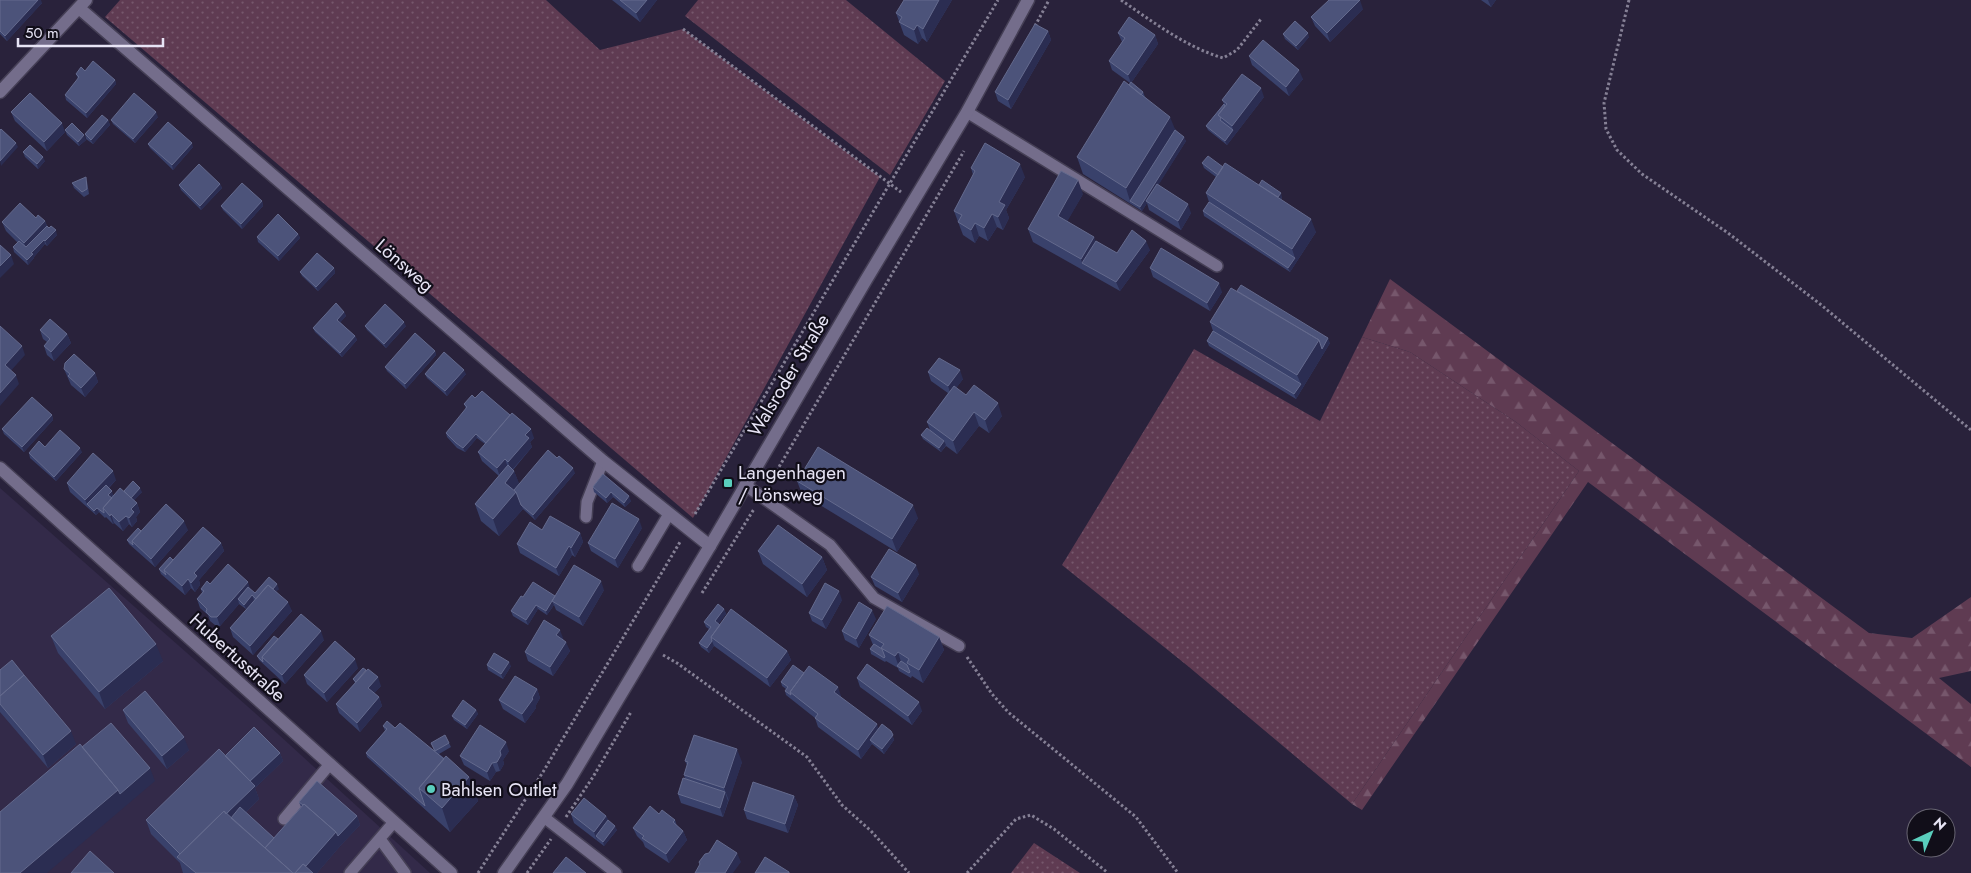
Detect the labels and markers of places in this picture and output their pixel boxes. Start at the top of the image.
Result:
place label: Langenhagen / Lönsweg [738,459,846,508]
marker: Langenhagen / Lönsweg [722,477,734,489]
place label: Bahlsen Outlet [441,776,557,803]
marker: Bahlsen Outlet [425,783,437,795]

